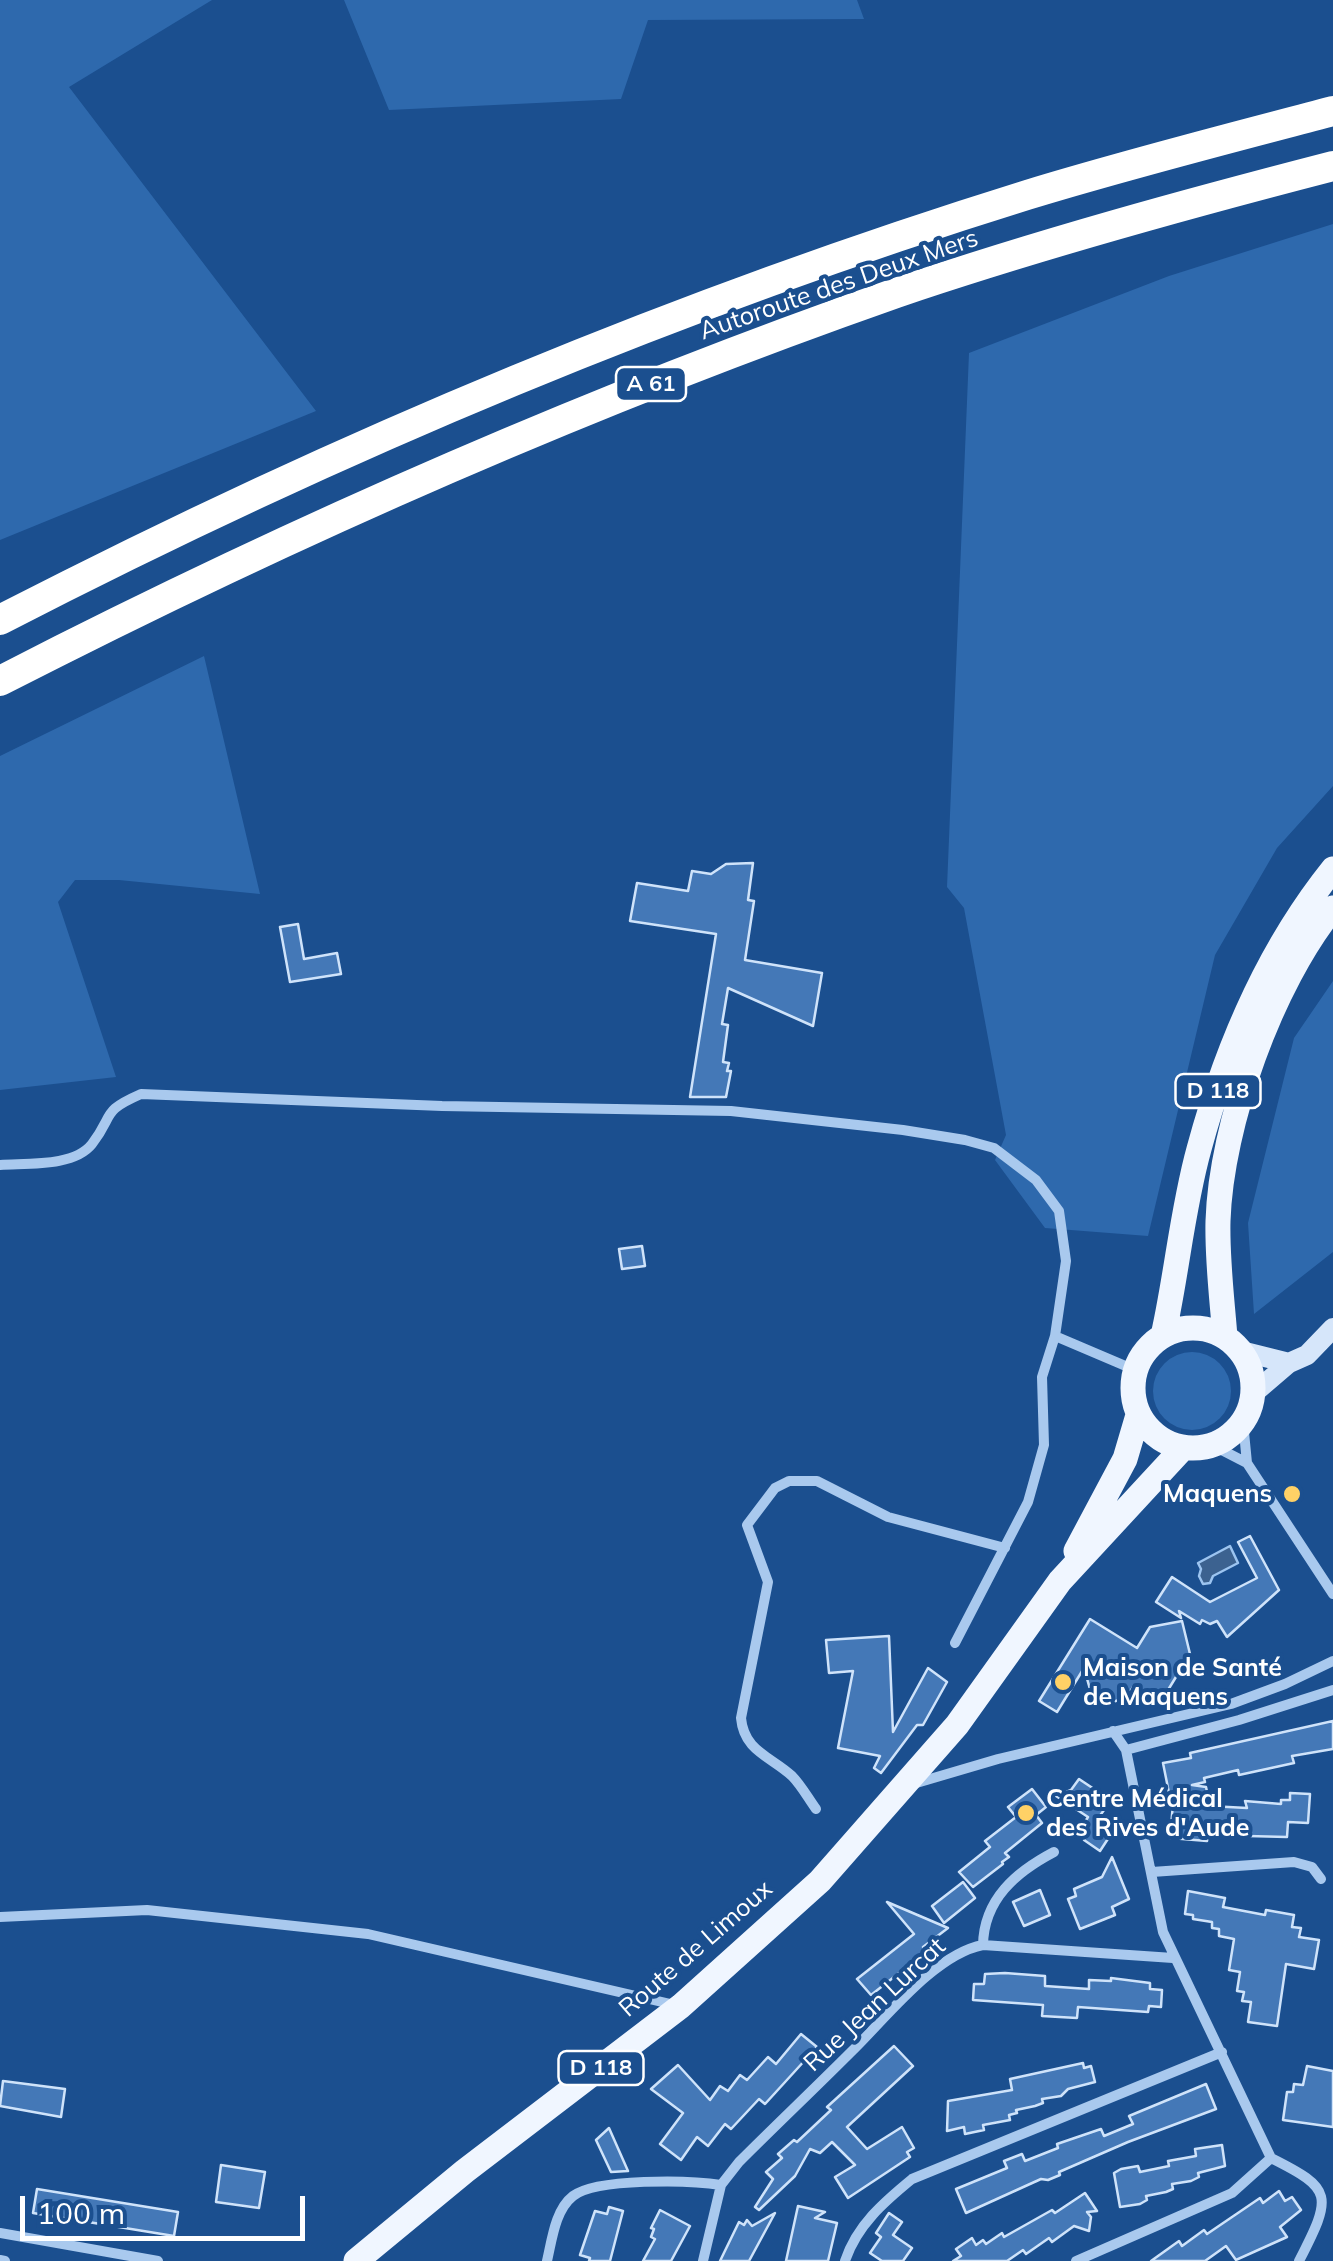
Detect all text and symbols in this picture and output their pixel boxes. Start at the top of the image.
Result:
street label: Autoroute des Deux Mers [696,223,982,347]
road number: A 61 [616,367,686,401]
road number: D 118 [1176,1074,1260,1108]
place label: Maquens [1163,1479,1272,1509]
marker: Maquens [1281,1483,1303,1505]
place label: Maison de Santé de Maquens [1083,1653,1282,1712]
marker: Maison de Santé de Maquens [1052,1671,1074,1693]
place label: Centre Médical des Rives d'Aude [1046,1784,1249,1843]
marker: Centre Médical des Rives d'Aude [1015,1802,1037,1824]
street label: Route de Limoux [613,1874,779,2024]
street label: Rue Jean Lurcat [798,1932,952,2078]
road number: D 118 [558,2051,644,2085]
scale bar [25,2176,310,2238]
text: 100 m [37,2194,125,2232]

